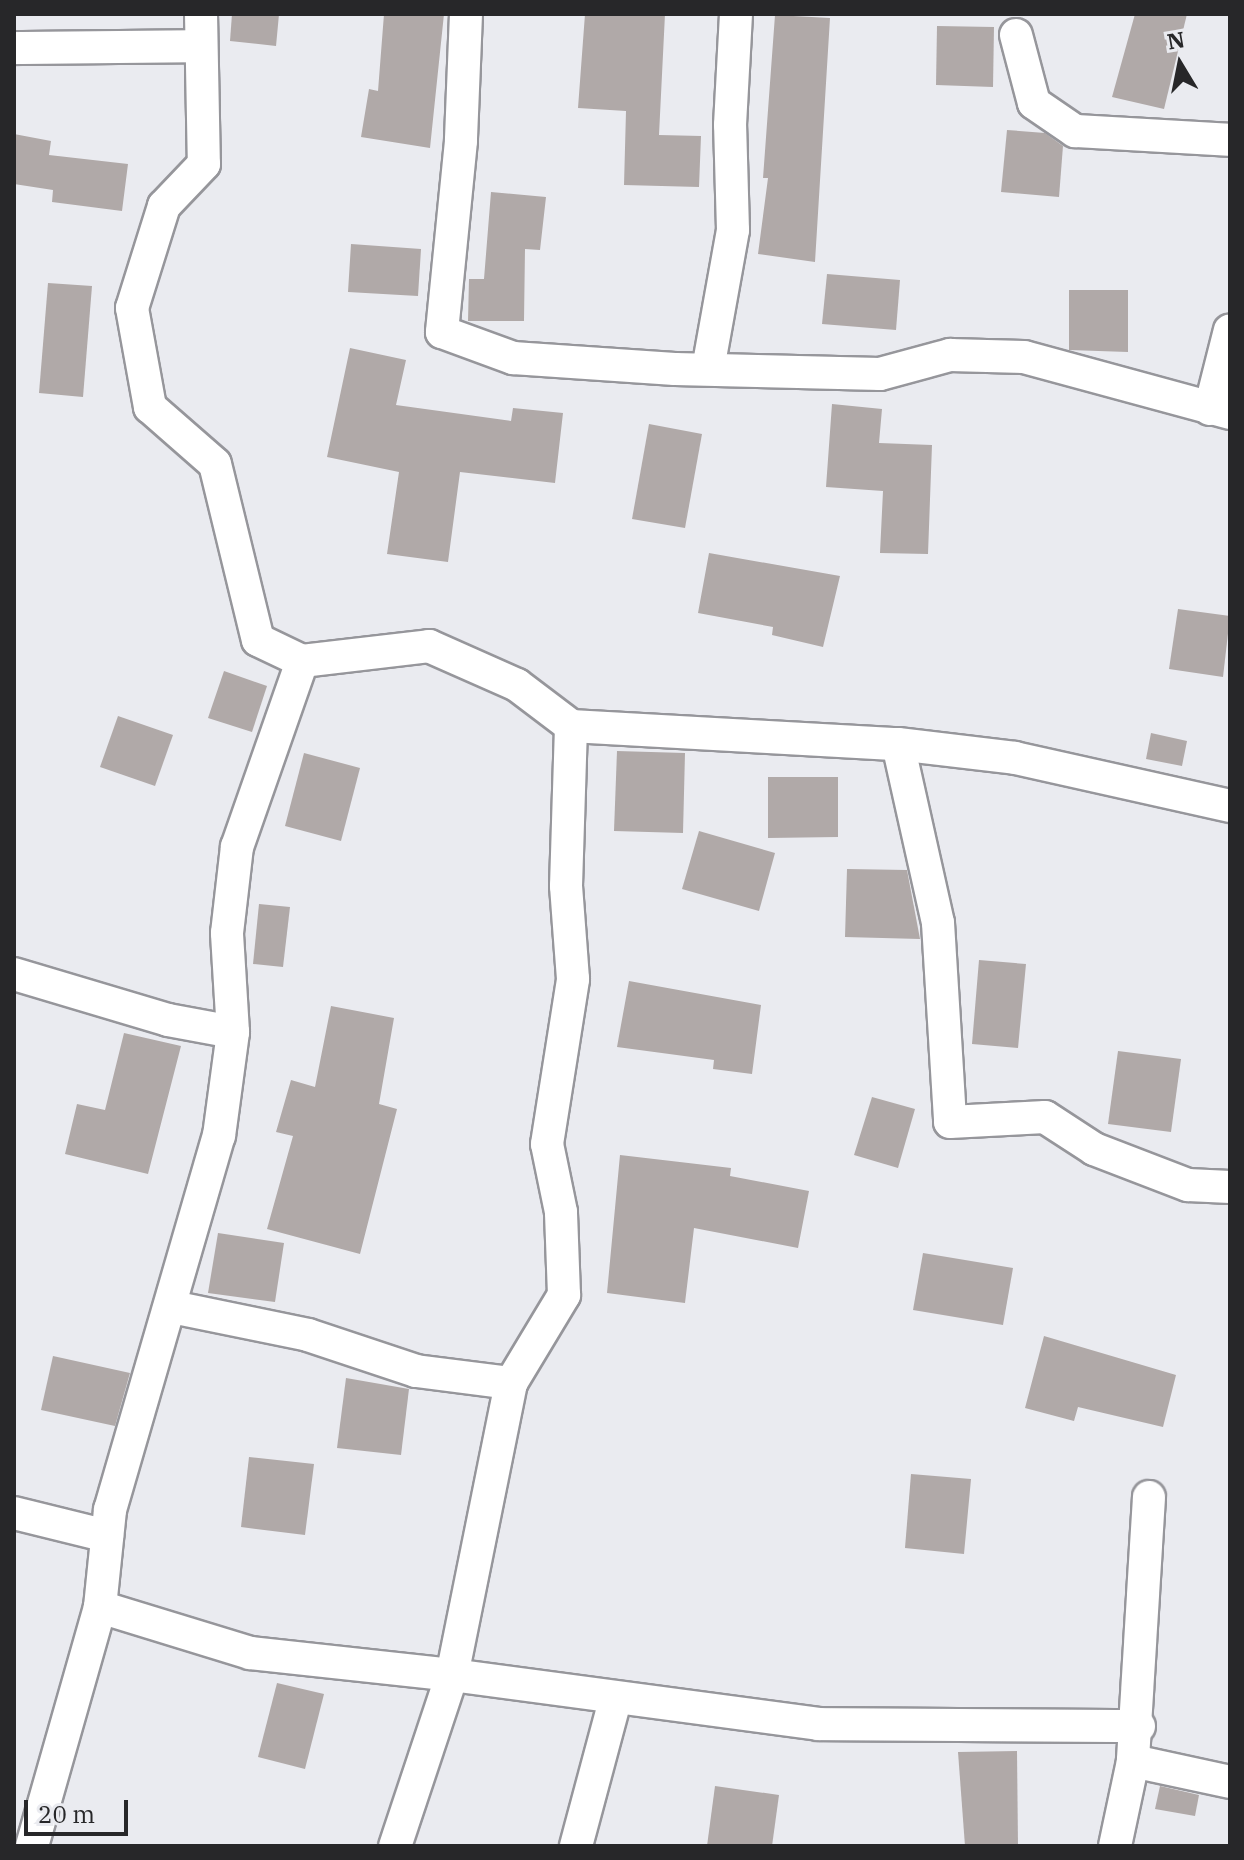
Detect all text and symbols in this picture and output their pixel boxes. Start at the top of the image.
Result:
north arrow [1140,24,1220,104]
text: N [1165,24,1187,56]
scale bar [28,1784,132,1834]
text: 20 m [38,1798,95,1830]

